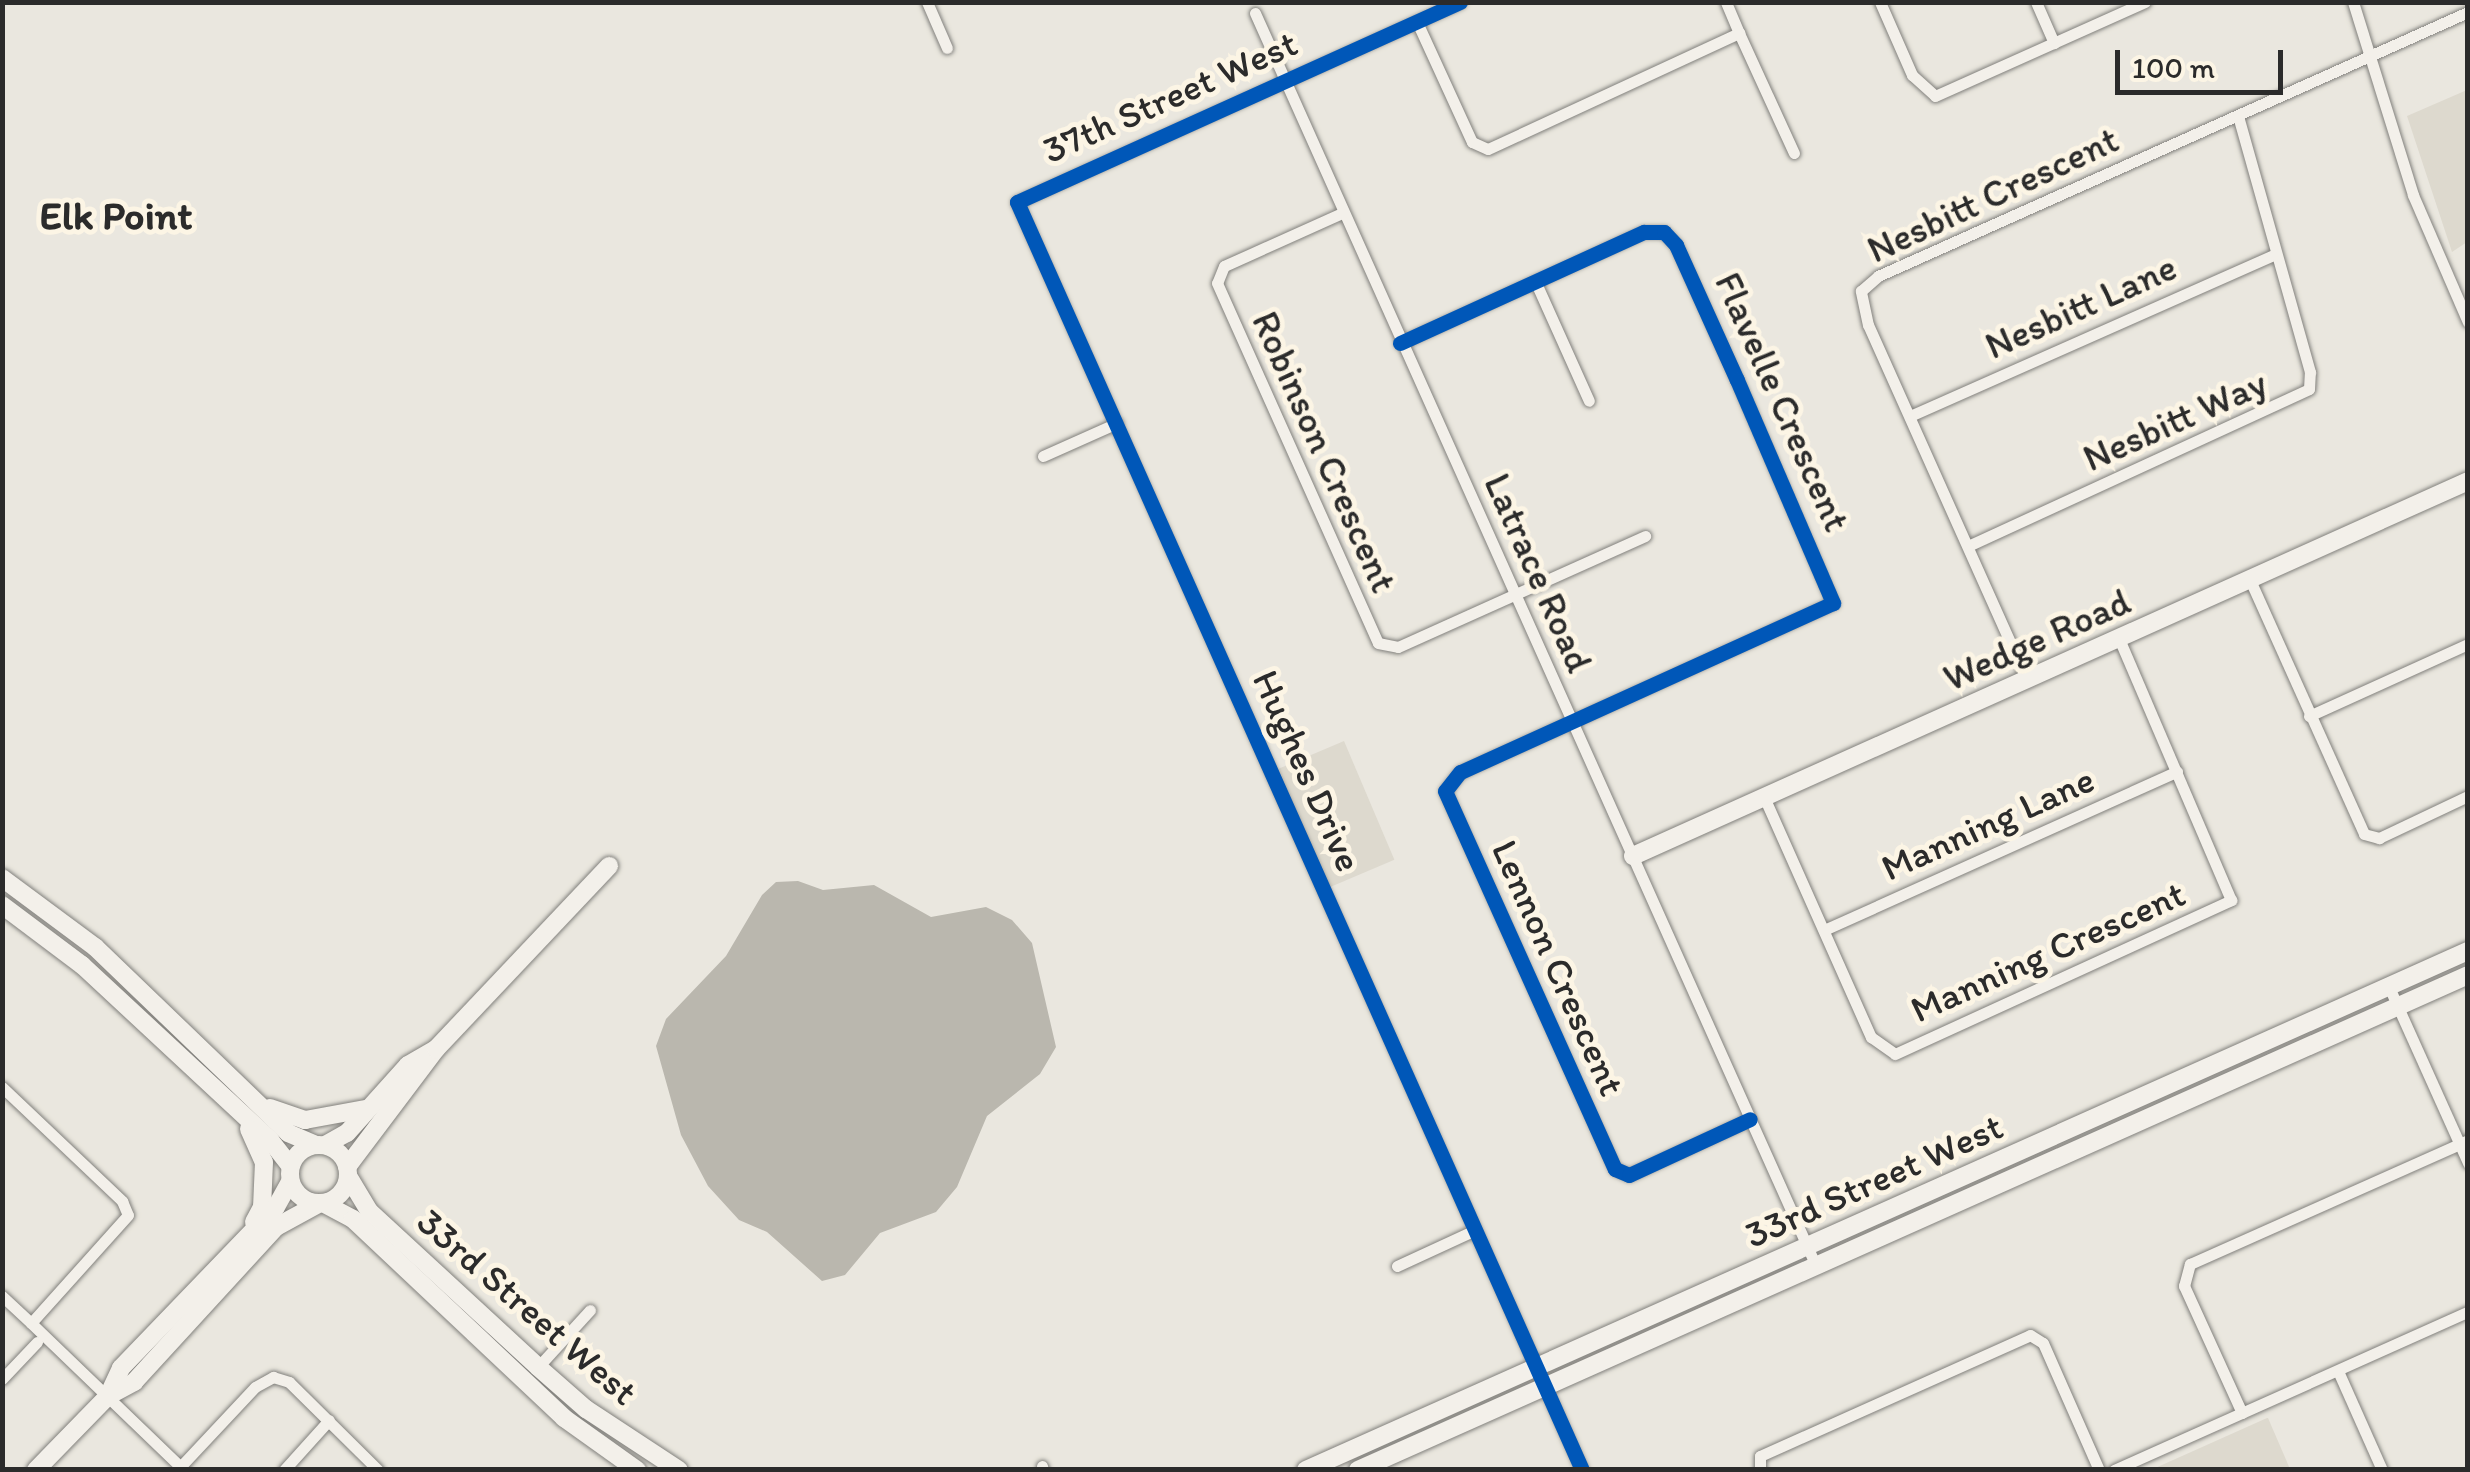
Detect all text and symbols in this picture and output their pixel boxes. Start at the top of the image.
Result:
street label: 37th Street West [1037,21,1303,173]
scale bar [2120,30,2288,92]
text: 100 m [2132,49,2215,86]
street label: Nesbitt Crescent [1860,117,2126,273]
district label: Elk Point [40,191,192,239]
street label: Nesbitt Lane [1978,245,2184,369]
street label: Flavelle Crescent [1704,265,1860,539]
street label: Robinson Crescent [1241,304,1407,600]
street label: Nesbitt Way [2077,361,2273,481]
street label: Latrace Road [1474,467,1602,679]
street label: Wedge Road [1937,579,2137,701]
street label: Hughes Drive [1242,663,1372,879]
street label: Manning Lane [1874,757,2102,891]
street label: Lennon Crescent [1481,833,1635,1103]
street label: Manning Crescent [1903,871,2193,1033]
street label: 33rd Street West [1739,1104,2009,1258]
street label: 33rd Street West [408,1200,646,1414]

